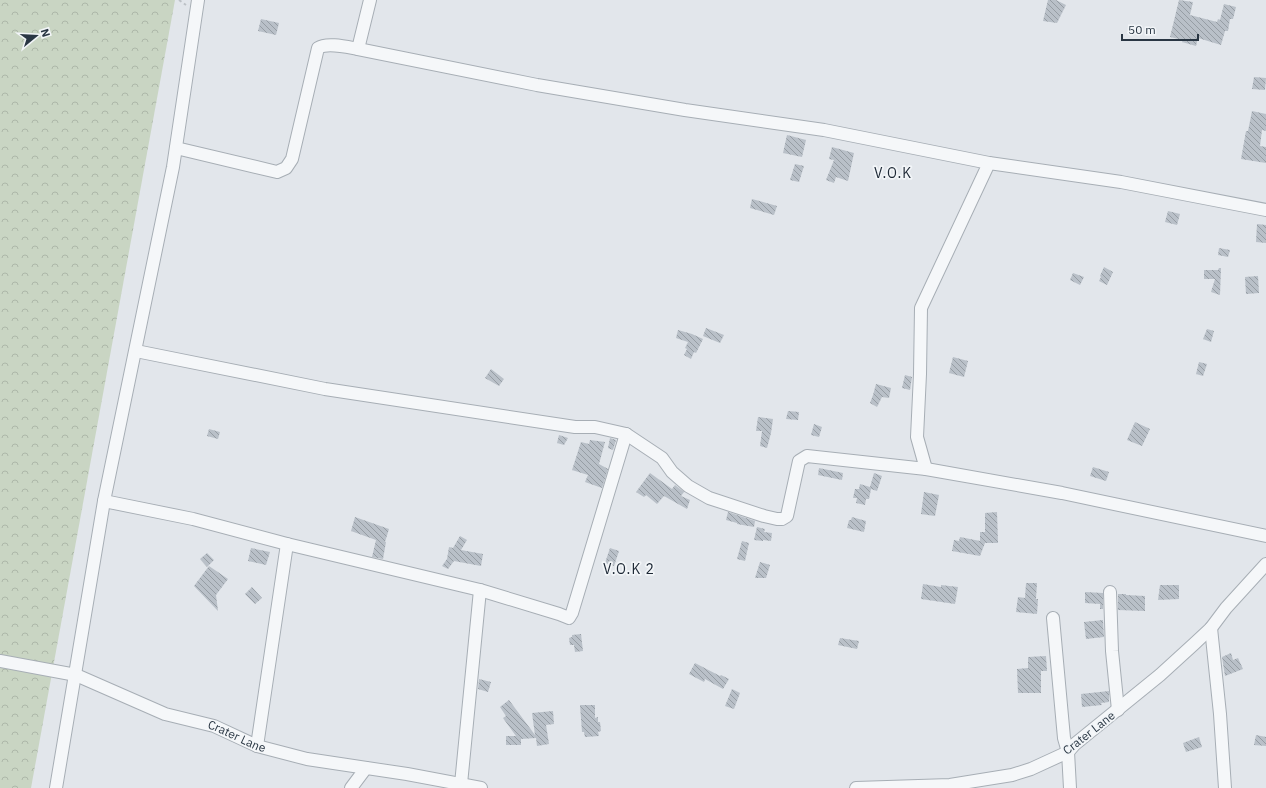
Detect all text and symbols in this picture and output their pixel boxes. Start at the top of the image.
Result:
north arrow [16,16,56,56]
scale bar [1122,16,1198,42]
text: 50 m [1128,22,1156,37]
text: N [38,27,53,39]
district label: V.O.K [874,164,912,182]
district label: V.O.K 2 [603,560,655,578]
street label: Crater Lane [1060,707,1118,758]
street label: Crater Lane [207,717,268,755]

